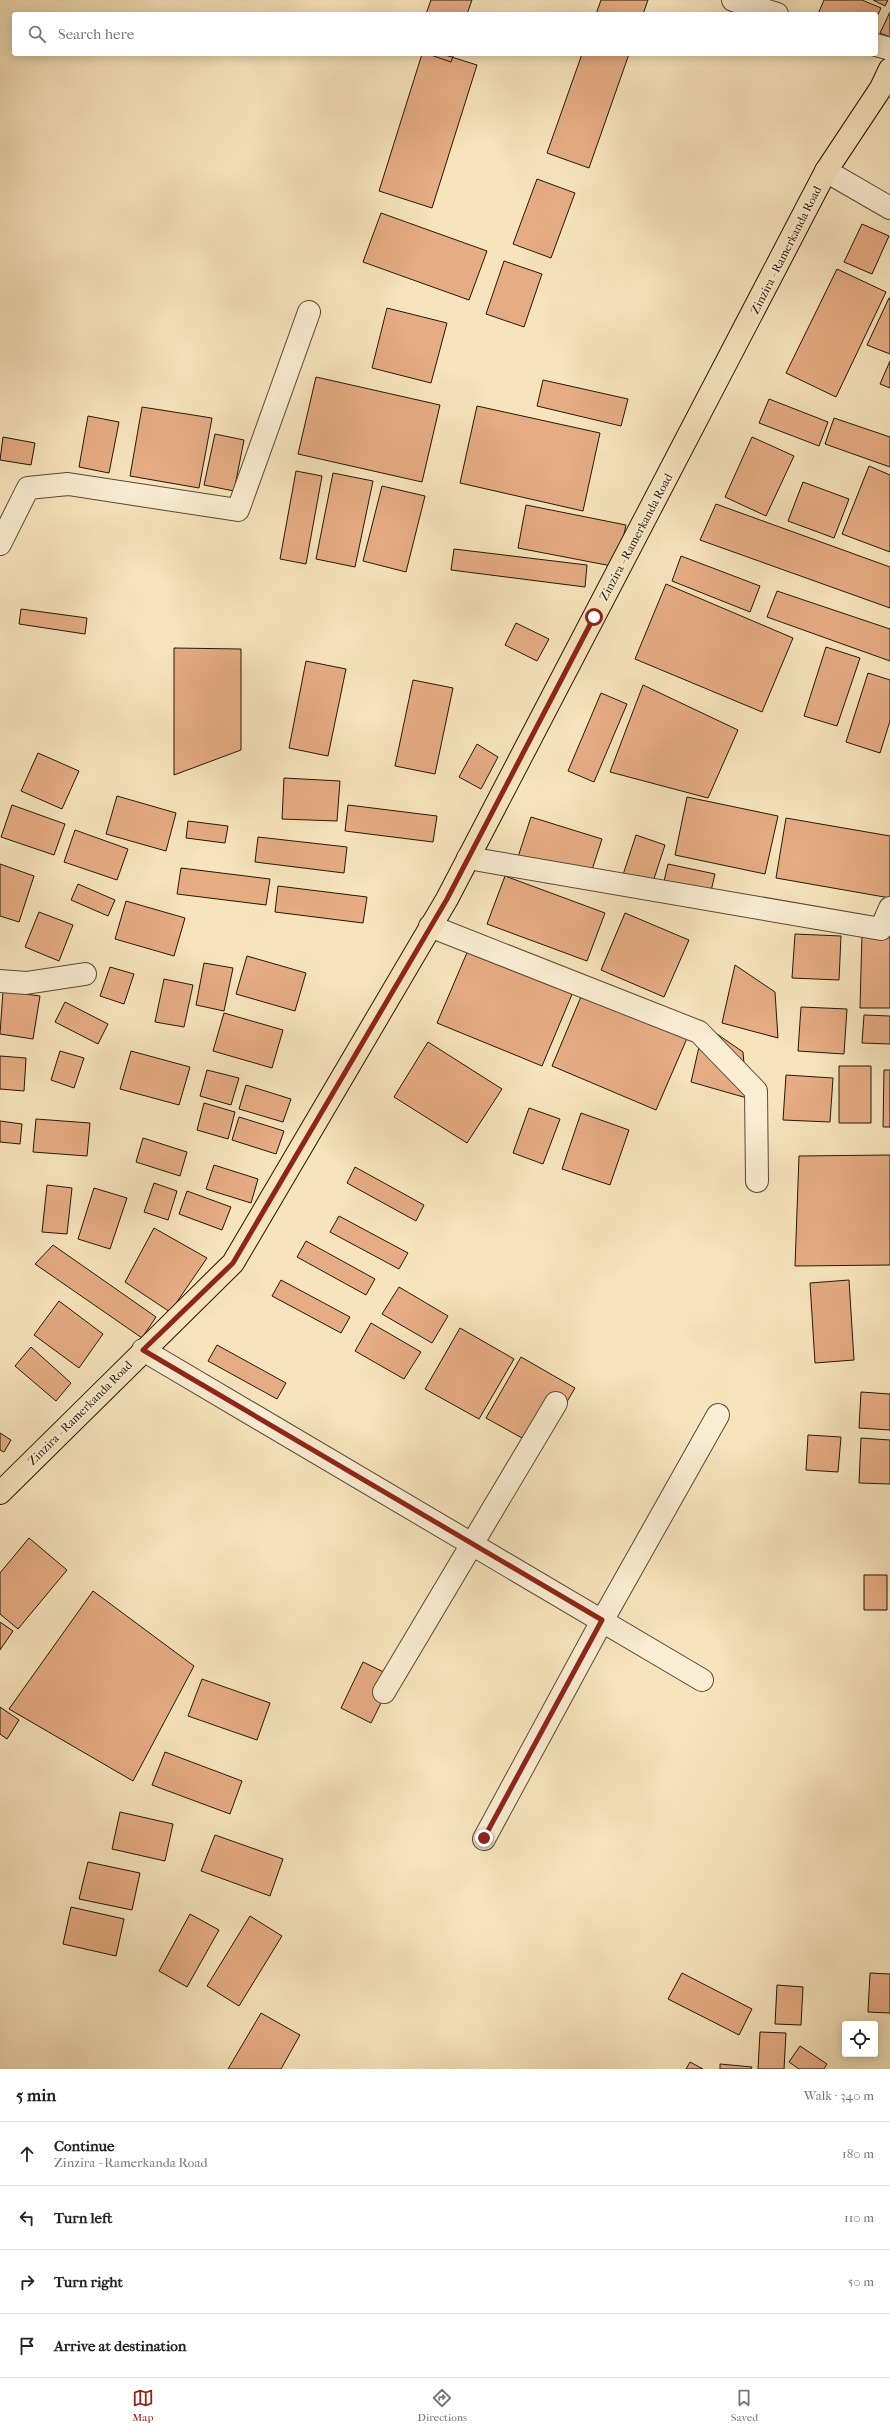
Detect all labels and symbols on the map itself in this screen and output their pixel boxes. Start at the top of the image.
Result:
street label: Zinzira - Ramerkanda Road [748,183,825,316]
street label: Zinzira - Ramerkanda Road [597,471,676,603]
route start [585,608,603,626]
street label: Zinzira - Ramerkanda Road [25,1358,135,1468]
route end [475,1829,493,1847]

